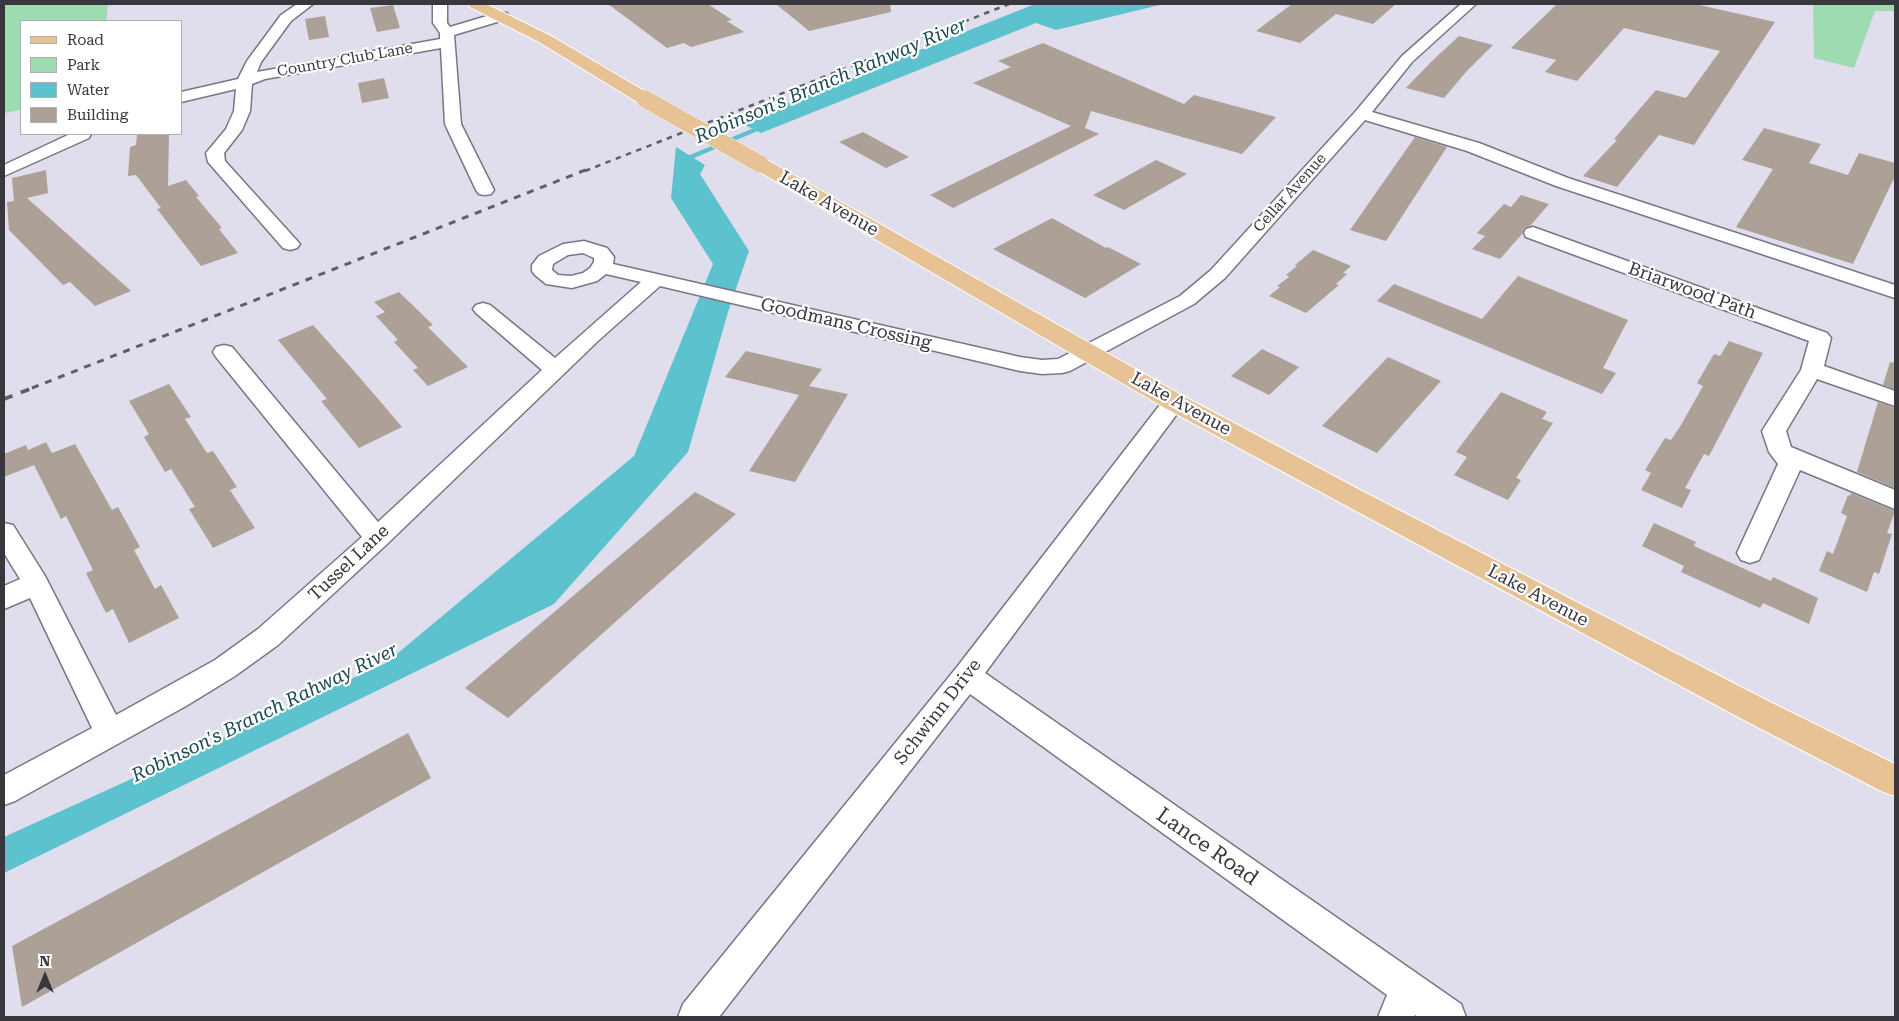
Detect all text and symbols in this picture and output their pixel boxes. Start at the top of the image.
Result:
water label: Robinson's Branch Rahway River [692,13,970,149]
legend [20,20,182,135]
text: Road [67,31,104,49]
street label: Country Club Lane [276,39,414,81]
text: Park [67,56,100,74]
text: Water [67,81,109,99]
text: Building [67,106,128,124]
street label: Cellar Avenue [1250,150,1330,236]
street label: Lake Avenue [776,167,882,241]
street label: Briarwood Path [1625,258,1759,324]
street label: Goodmans Crossing [758,294,934,354]
street label: Lake Avenue [1127,368,1235,440]
street label: Tussel Lane [304,520,394,606]
street label: Lake Avenue [1484,560,1592,632]
water label: Robinson's Branch Rahway River [128,638,402,788]
street label: Schwinn Drive [890,655,986,769]
street label: Lance Road [1151,803,1263,891]
north arrow [20,951,70,1001]
text: N [40,953,50,969]

